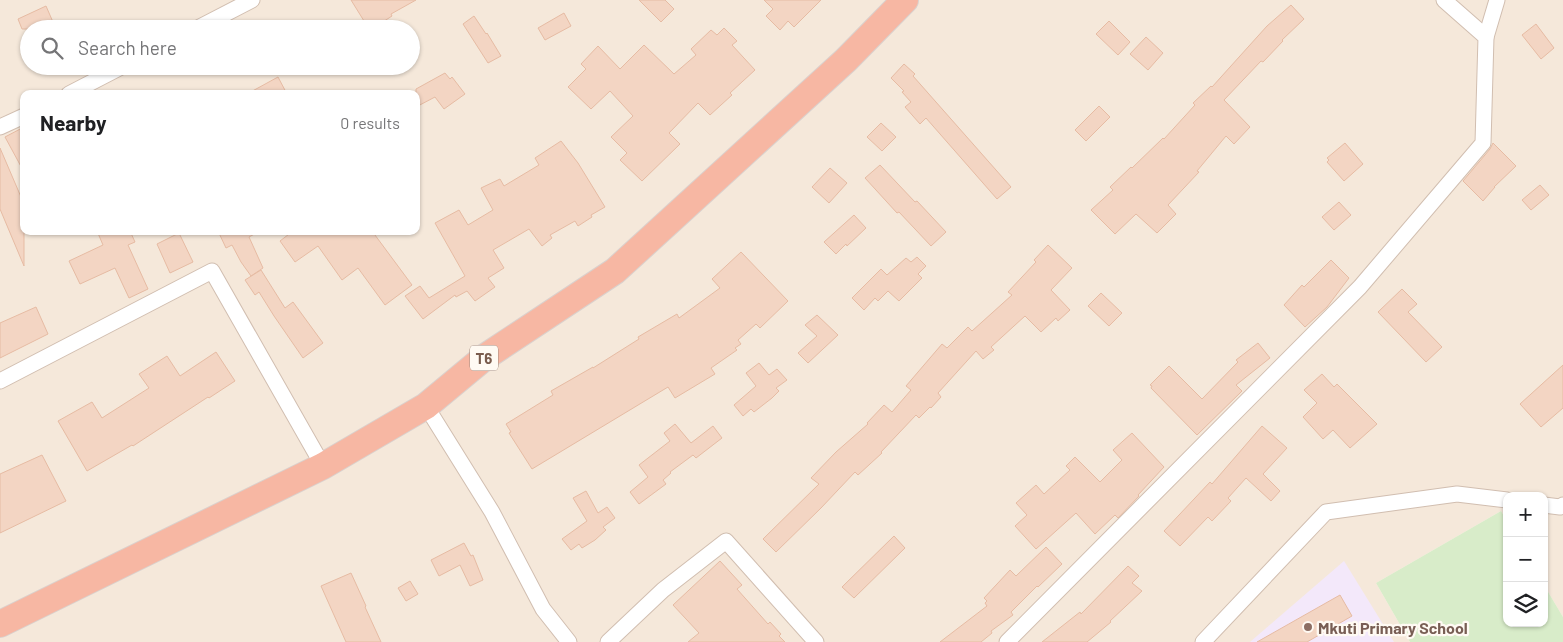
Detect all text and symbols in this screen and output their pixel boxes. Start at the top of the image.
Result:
search box [20,20,420,75]
icon: search [38,34,66,62]
text: Search here [78,36,177,59]
text: Nearby [40,110,106,135]
text: 0 results [340,113,400,132]
road number: T6 [470,346,498,370]
map controls [1503,492,1548,627]
button: + [1503,492,1548,537]
button: − [1503,537,1548,582]
button: layers [1503,582,1548,627]
place label: Mkuti Primary School [1318,618,1468,637]
marker: Mkuti Primary School [1302,621,1314,633]

